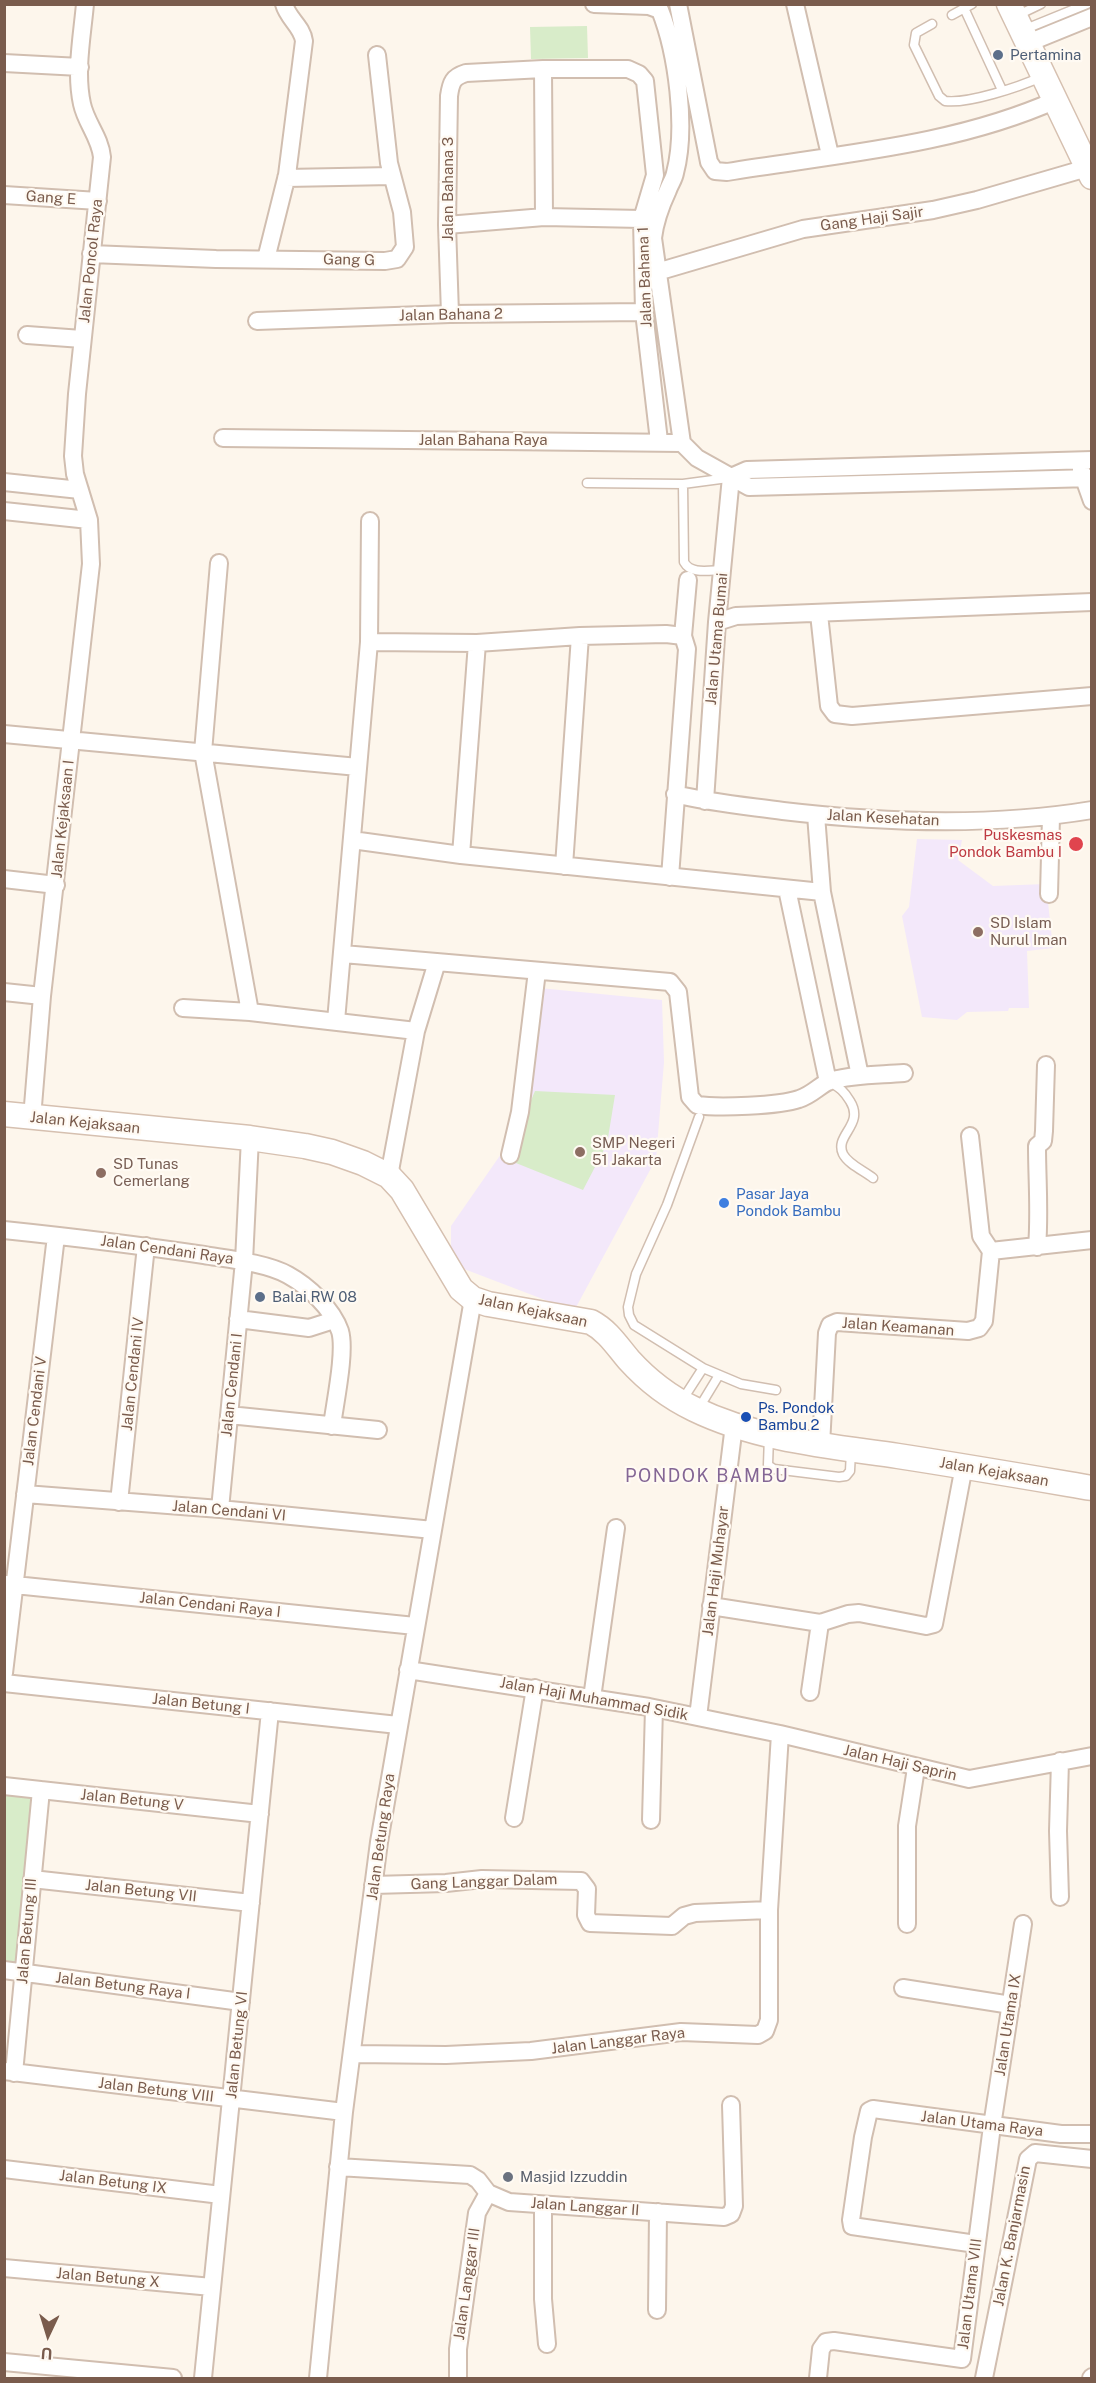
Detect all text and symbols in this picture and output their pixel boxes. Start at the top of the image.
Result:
place label: Pertamina [1010,46,1081,64]
marker: Pertamina [991,48,1005,62]
street label: Jalan Bahana 3 [439,137,457,241]
street label: Gang E [25,187,77,209]
street label: Jalan Poncol Raya [76,198,106,324]
street label: Gang Haji Sajir [819,203,925,235]
street label: Jalan Bahana 1 [634,226,656,328]
street label: Gang G [323,251,375,269]
street label: Jalan Bahana 2 [399,305,503,325]
street label: Jalan Bahana Raya [418,431,548,449]
street label: Jalan Utama Bumai [702,572,732,706]
street label: Jalan Kejaksaan I [48,759,78,879]
street label: Jalan Kesehatan [826,806,940,830]
place label: Puskesmas Pondok Bambu I [949,826,1062,861]
marker: Puskesmas Pondok Bambu I [1067,835,1085,853]
place label: SD Islam Nurul Iman [990,914,1067,949]
marker: SD Islam Nurul Iman [971,925,985,939]
street label: Jalan Kejaksaan [29,1108,141,1138]
place label: SMP Negeri 51 Jakarta [592,1134,675,1169]
marker: SMP Negeri 51 Jakarta [573,1145,587,1159]
place label: SD Tunas Cemerlang [113,1155,190,1190]
marker: SD Tunas Cemerlang [94,1166,108,1180]
place label: Pasar Jaya Pondok Bambu [736,1185,841,1220]
marker: Pasar Jaya Pondok Bambu [717,1196,731,1210]
street label: Jalan Cendani Raya [99,1232,235,1268]
place label: Balai RW 08 [272,1288,357,1306]
marker: Balai RW 08 [253,1290,267,1304]
street label: Jalan Kejaksaan [477,1291,589,1331]
street label: Jalan Keamanan [841,1314,955,1340]
street label: Jalan Cendani IV [118,1316,148,1432]
street label: Jalan Cendani I [218,1332,246,1438]
street label: Jalan Cendani V [19,1355,51,1467]
place label: Ps. Pondok Bambu 2 [758,1399,834,1434]
marker: Ps. Pondok Bambu 2 [739,1410,753,1424]
street label: Jalan Kejaksaan [938,1454,1050,1490]
district label: PONDOK BAMBU [625,1465,789,1487]
street label: Jalan Cendani VI [171,1497,287,1525]
street label: Jalan Haji Muhayar [699,1505,733,1637]
street label: Jalan Cendani Raya I [138,1589,282,1621]
street label: Jalan Haji Muhammad Sidik [498,1674,690,1724]
street label: Jalan Betung I [151,1690,251,1718]
street label: Jalan Haji Saprin [842,1741,958,1785]
street label: Jalan Betung Raya [363,1772,399,1902]
street label: Jalan Betung V [79,1786,185,1814]
street label: Gang Langgar Dalam [410,1870,558,1894]
street label: Jalan Betung VII [84,1876,198,1906]
street label: Jalan Betung III [13,1877,41,1985]
street label: Jalan Betung Raya I [55,1969,191,2003]
street label: Jalan Utama IX [991,1973,1025,2077]
street label: Jalan Betung VI [222,1990,252,2100]
street label: Jalan Langgar Raya [550,2024,686,2058]
street label: Jalan Betung VIII [97,2074,215,2106]
street label: Jalan Utama Raya [920,2108,1044,2140]
street label: Jalan K. Banjarmasin [990,2164,1034,2308]
street label: Jalan Betung IX [58,2166,168,2198]
place label: Masjid Izzuddin [520,2168,627,2186]
marker: Masjid Izzuddin [501,2170,515,2184]
street label: Jalan Langgar II [530,2194,640,2220]
street label: Jalan Langgar III [450,2227,484,2341]
street label: Jalan Utama VIII [954,2237,986,2351]
street label: Jalan Betung X [55,2265,161,2291]
north arrow [18,2305,78,2365]
text: U [40,2344,53,2363]

